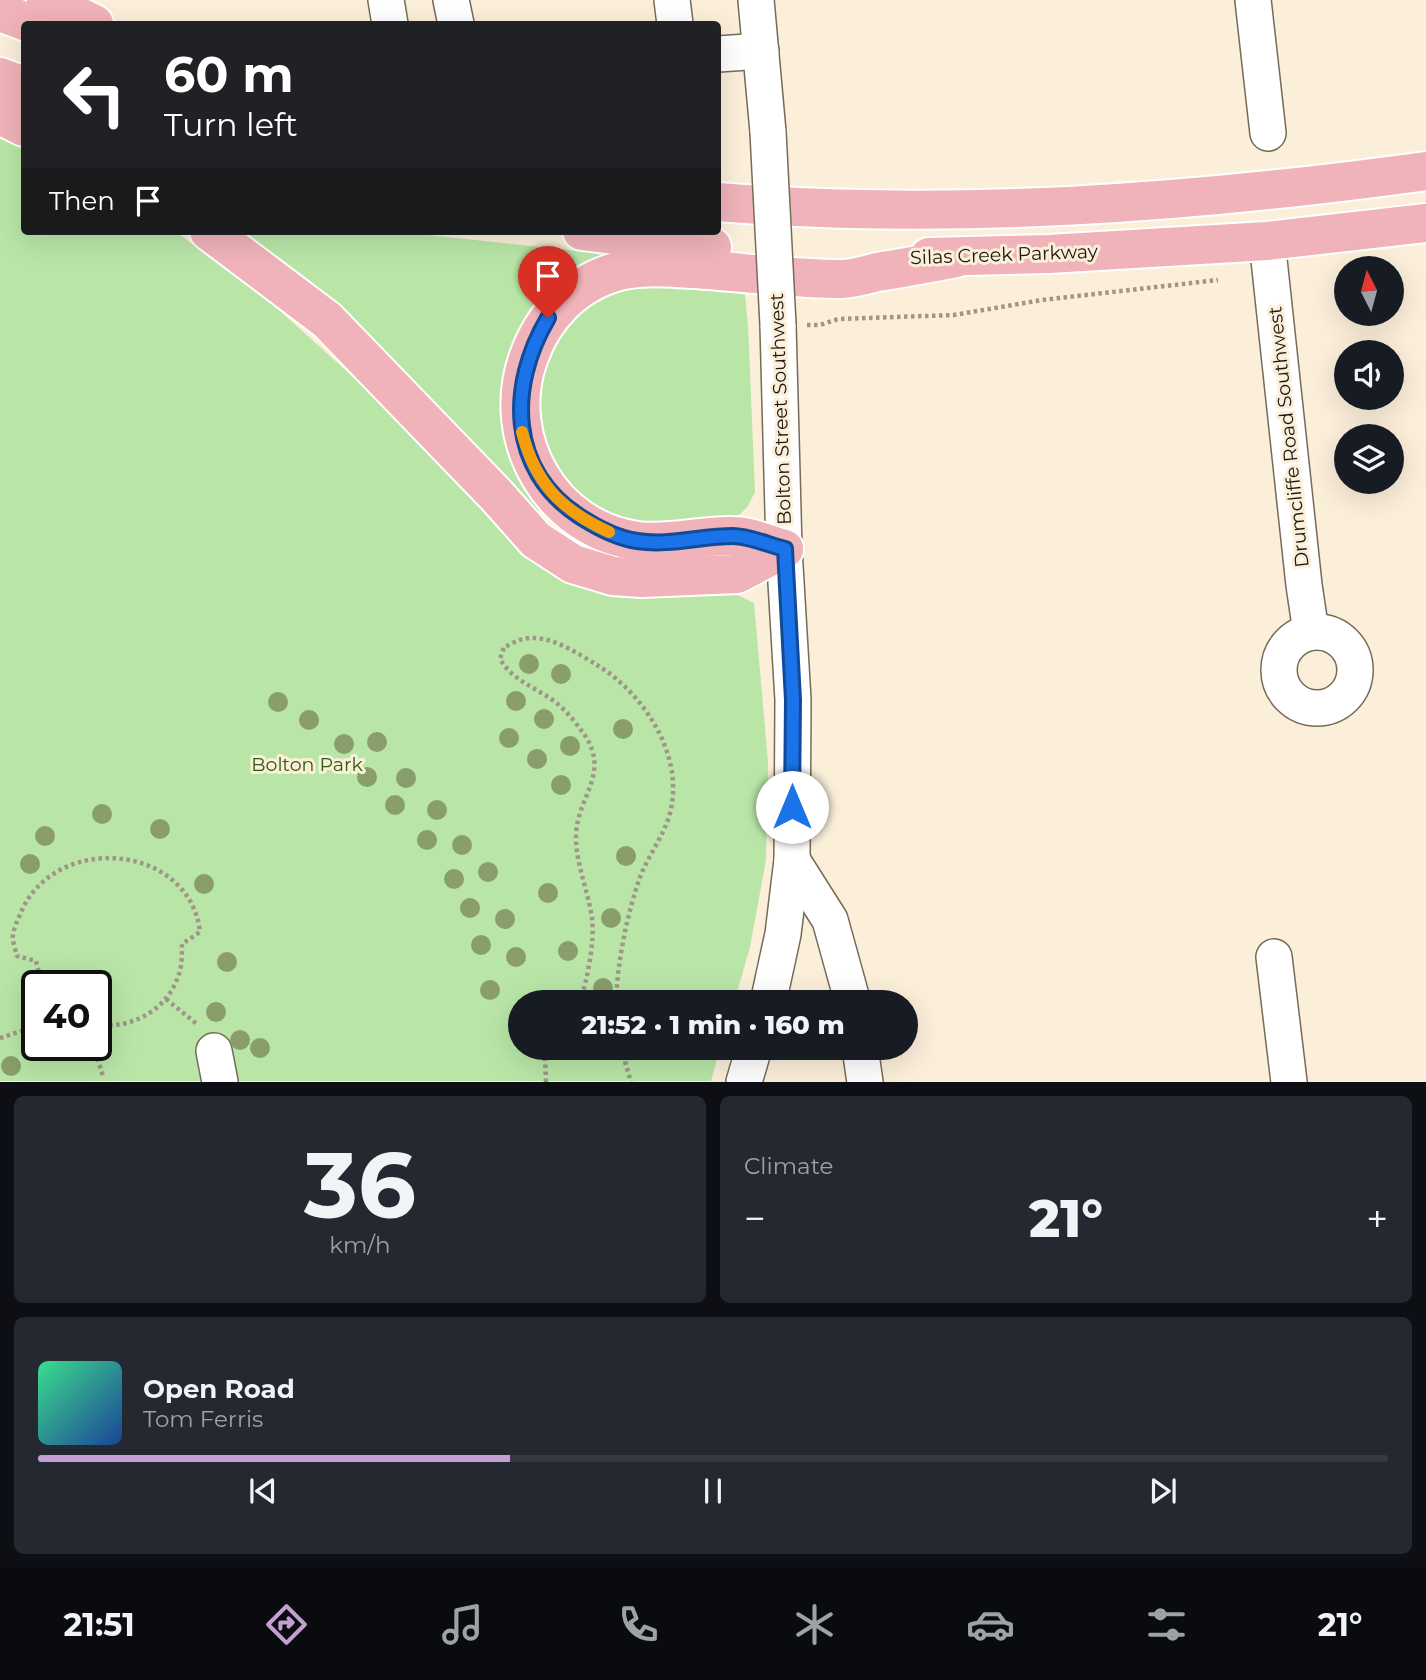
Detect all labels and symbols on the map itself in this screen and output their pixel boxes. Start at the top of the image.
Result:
street label: Silas Creek Parkway [910,240,1099,269]
pin [518,246,578,318]
north arrow [1334,256,1404,326]
street label: Bolton Street Southwest [765,292,796,525]
street label: Drumcliffe Road Southwest [1263,305,1314,569]
park label: Bolton Park [251,753,363,776]
position arrow [755,770,829,844]
speed limit sign: 40 [21,970,112,1061]

